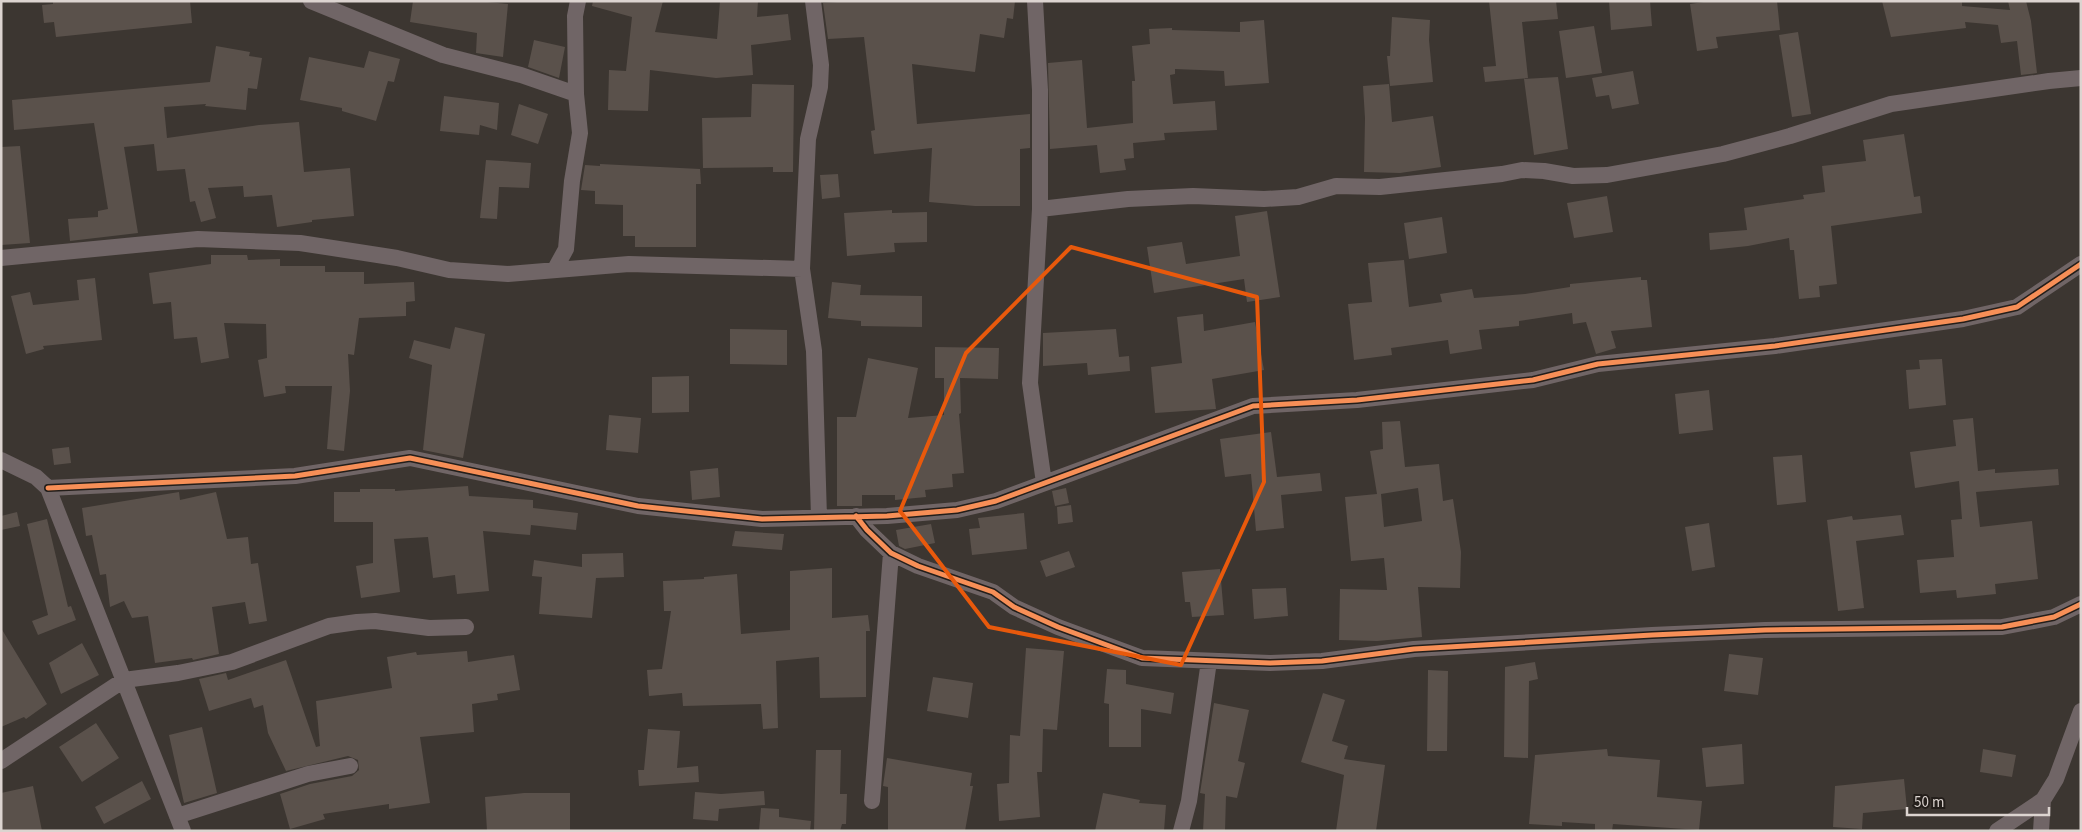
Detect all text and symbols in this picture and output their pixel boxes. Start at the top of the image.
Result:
scale bar [1907,784,2050,816]
text: 50 m [1914,792,1944,813]

